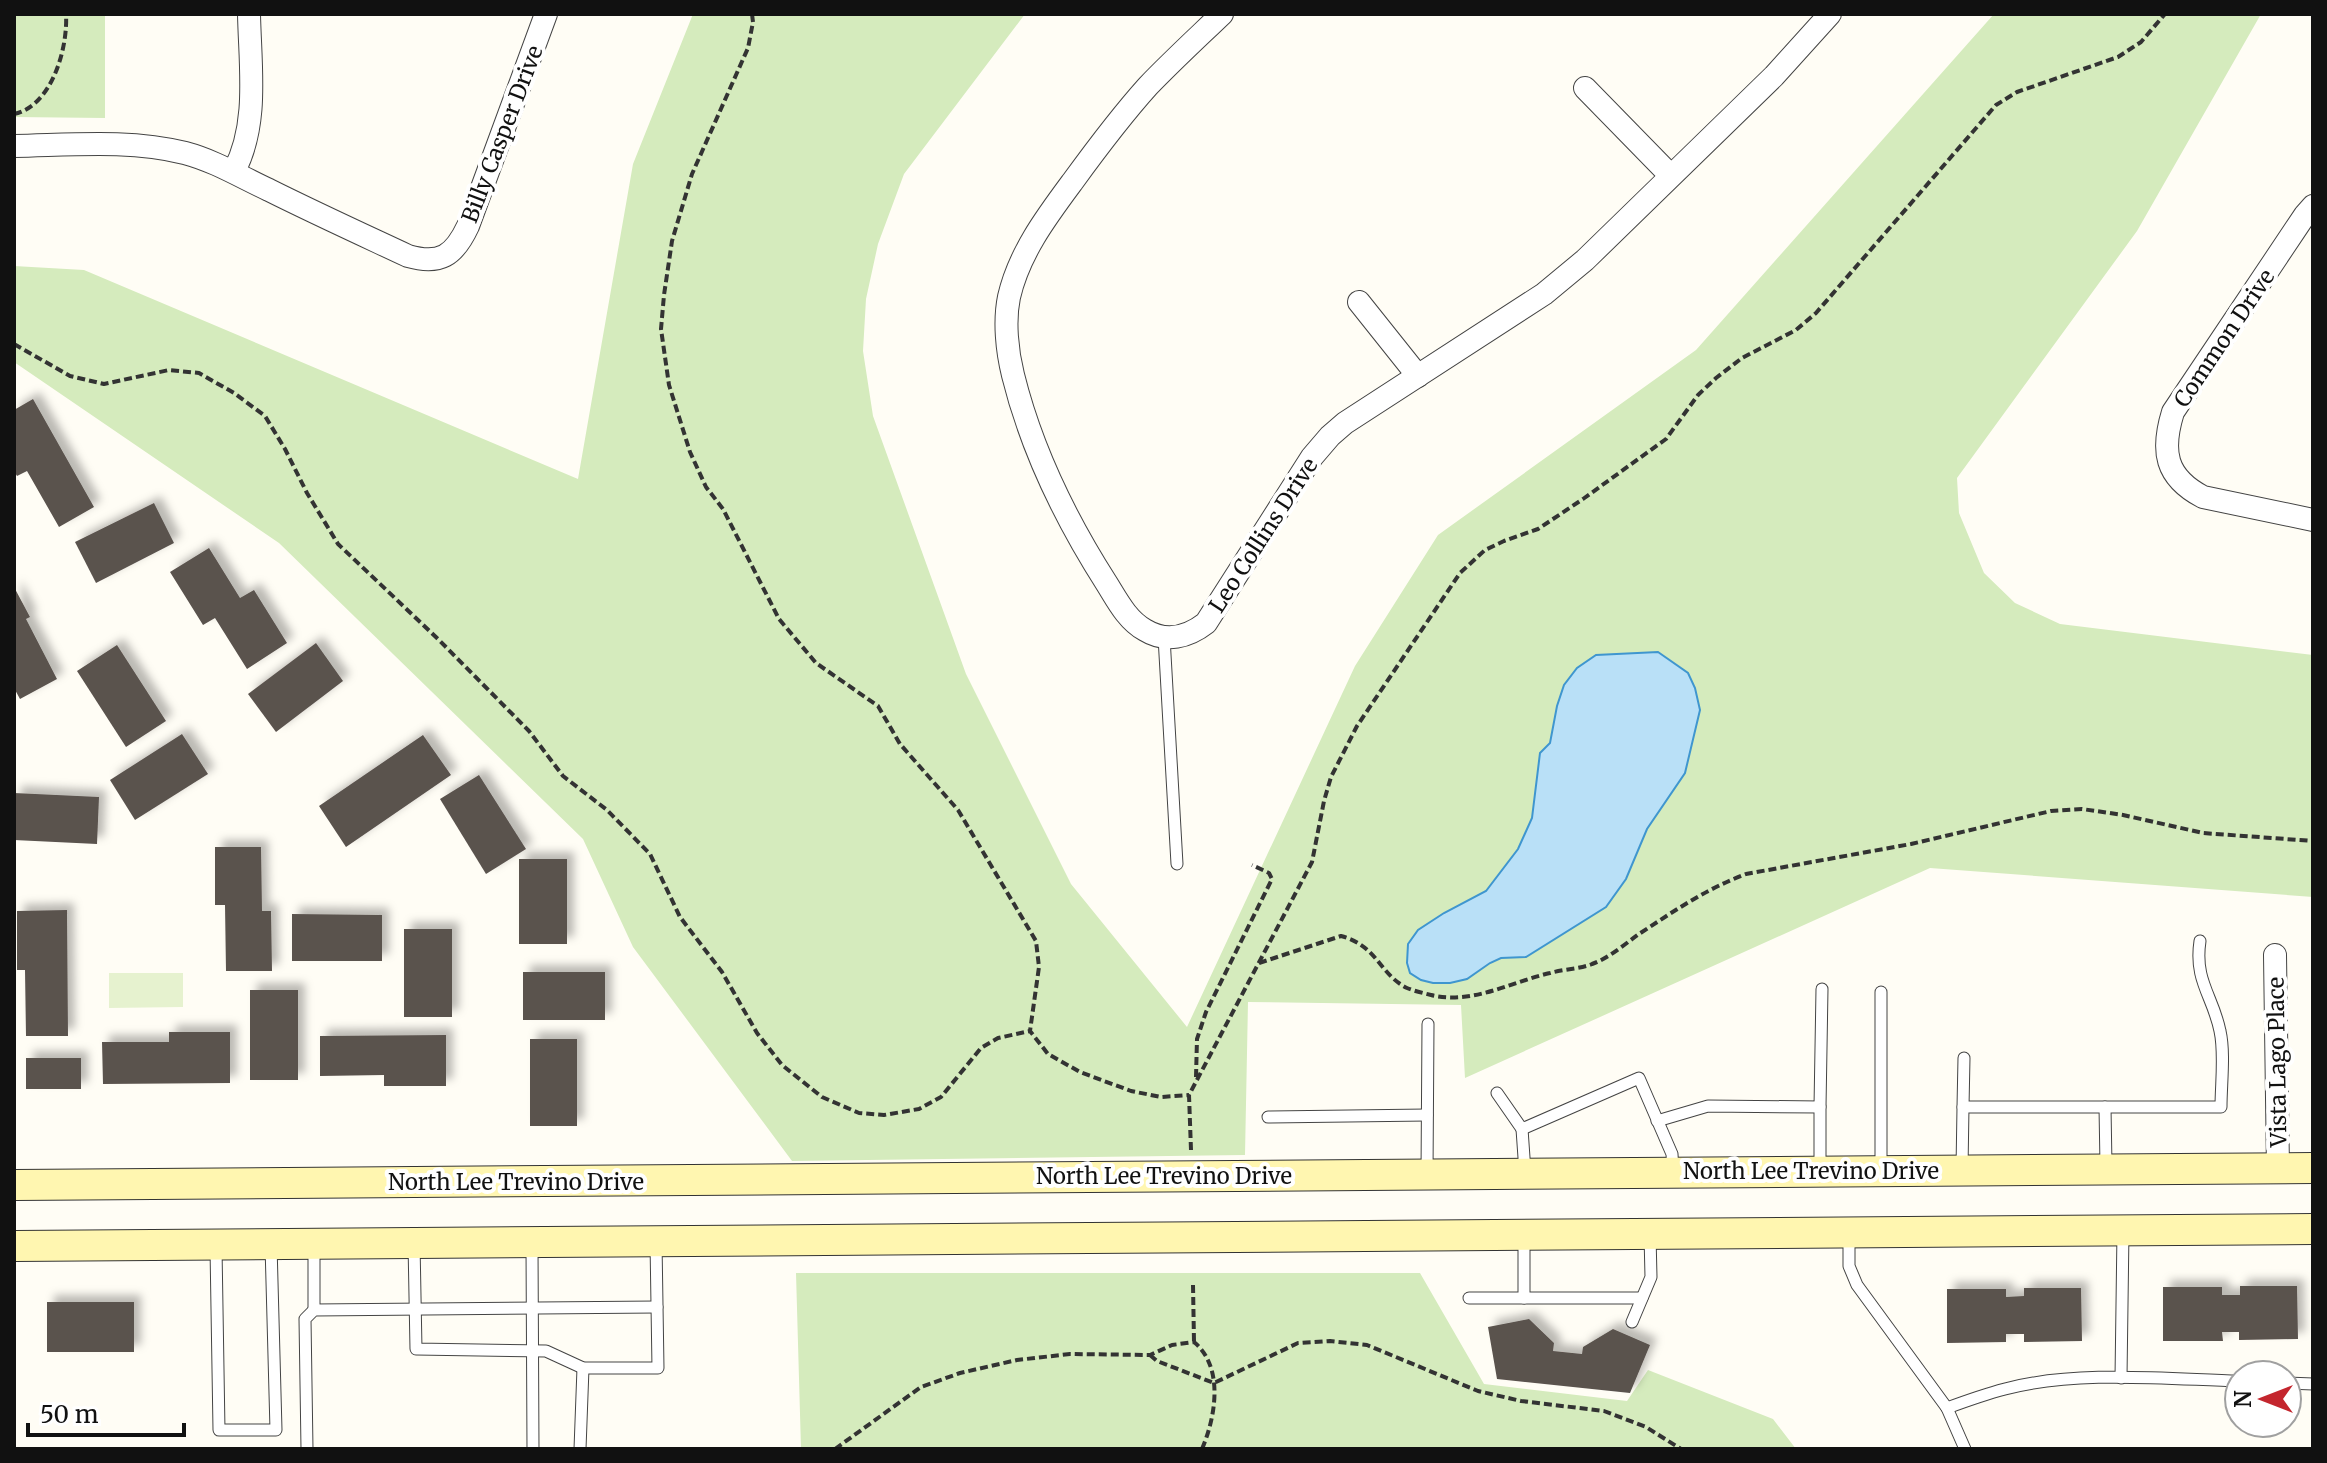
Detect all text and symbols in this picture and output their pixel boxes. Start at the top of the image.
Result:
street label: Billy Casper Drive [455,41,549,227]
street label: Common Drive [2168,264,2280,412]
street label: Leo Collins Drive [1203,452,1323,618]
street label: Vista Lago Place [2262,977,2293,1148]
street label: North Lee Trevino Drive [1683,1157,1939,1185]
street label: North Lee Trevino Drive [1036,1162,1292,1190]
street label: North Lee Trevino Drive [388,1168,644,1196]
north arrow [2223,1359,2303,1439]
scale bar [28,1387,184,1437]
text: N [2229,1390,2257,1408]
text: 50 m [40,1399,99,1430]

